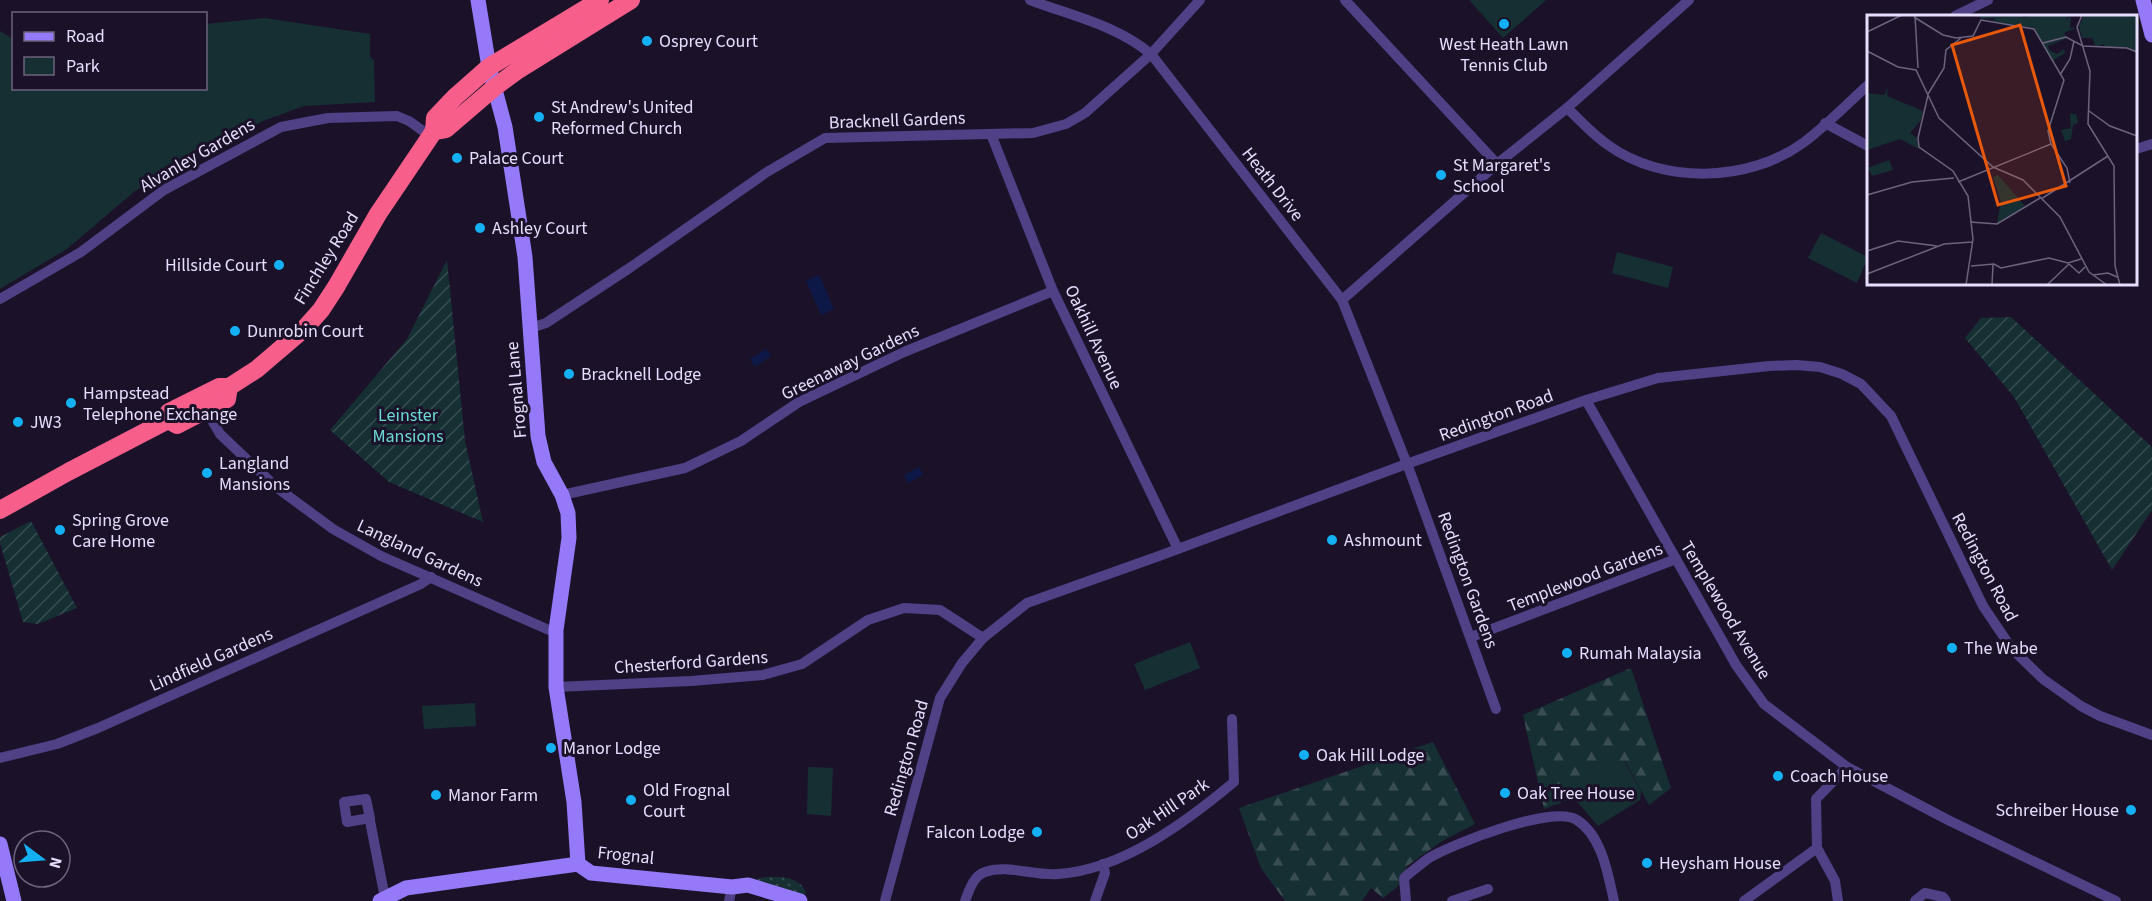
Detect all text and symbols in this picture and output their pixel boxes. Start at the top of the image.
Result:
legend [12,12,207,90]
inset map [1867,15,2137,285]
marker: West Heath Lawn Tennis Club [1497,17,1511,31]
text: Road [66,24,105,49]
place label: Osprey Court [659,29,758,54]
place label: West Heath Lawn Tennis Club [1439,32,1569,78]
marker: Osprey Court [640,34,654,48]
text: Park [66,54,100,79]
place label: St Andrew's United Reformed Church [551,95,693,141]
street label: Bracknell Gardens [828,106,966,135]
marker: St Andrew's United Reformed Church [532,110,546,124]
street label: Alvanley Gardens [135,112,260,199]
street label: Heath Drive [1236,142,1310,227]
place label: Palace Court [469,146,564,171]
marker: Palace Court [450,151,464,165]
place label: St Margaret's School [1453,153,1551,199]
marker: St Margaret's School [1434,168,1448,182]
street label: Finchley Road [288,207,365,310]
place label: Ashley Court [492,216,587,241]
marker: Ashley Court [473,221,487,235]
place label: Hillside Court [165,253,267,278]
marker: Hillside Court [272,258,286,272]
street label: Oakhill Avenue [1058,281,1129,393]
street label: Greenaway Gardens [777,318,923,407]
place label: Dunrobin Court [247,319,364,344]
marker: Dunrobin Court [228,324,242,338]
street label: Frognal Lane [500,340,533,439]
place label: Bracknell Lodge [581,362,701,387]
marker: Bracknell Lodge [562,367,576,381]
place label: Hampstead Telephone Exchange [83,381,237,427]
street label: Redington Road [1436,383,1557,448]
marker: Hampstead Telephone Exchange [64,396,78,410]
park label: Leinster Mansions [372,403,444,449]
place label: JW3 [30,410,62,435]
marker: JW3 [11,415,25,429]
place label: Langland Mansions [219,451,290,497]
marker: Langland Mansions [200,466,214,480]
place label: Spring Grove Care Home [72,508,169,554]
street label: Redington Gardens [1431,508,1504,652]
street label: Redington Road [1945,508,2024,626]
street label: Langland Gardens [353,513,487,594]
marker: Spring Grove Care Home [53,523,67,537]
place label: Ashmount [1344,528,1422,553]
marker: Ashmount [1325,533,1339,547]
street label: Templewood Gardens [1504,536,1666,619]
street label: Templewood Avenue [1674,536,1777,684]
street label: Lindfield Gardens [146,621,277,698]
place label: The Wabe [1964,636,2038,661]
place label: Rumah Malaysia [1579,641,1702,666]
marker: The Wabe [1945,641,1959,655]
street label: Chesterford Gardens [613,645,769,680]
marker: Rumah Malaysia [1560,646,1574,660]
street label: Redington Road [878,697,935,819]
place label: Manor Lodge [563,736,661,761]
marker: Manor Lodge [544,741,558,755]
place label: Oak Hill Lodge [1316,743,1425,768]
marker: Oak Hill Lodge [1297,748,1311,762]
place label: Coach House [1790,764,1888,789]
marker: Coach House [1771,769,1785,783]
street label: Oak Hill Park [1120,772,1214,847]
place label: Old Frognal Court [643,778,730,824]
place label: Oak Tree House [1517,781,1635,806]
place label: Manor Farm [448,783,538,808]
marker: Oak Tree House [1498,786,1512,800]
marker: Manor Farm [429,788,443,802]
marker: Old Frognal Court [624,793,638,807]
place label: Schreiber House [1995,798,2119,823]
marker: Schreiber House [2124,803,2138,817]
place label: Falcon Lodge [926,820,1025,845]
marker: Falcon Lodge [1030,825,1044,839]
north arrow [12,829,72,889]
street label: Frognal [596,840,656,871]
place label: Heysham House [1659,851,1781,876]
text: N [43,855,67,871]
marker: Heysham House [1640,856,1654,870]

